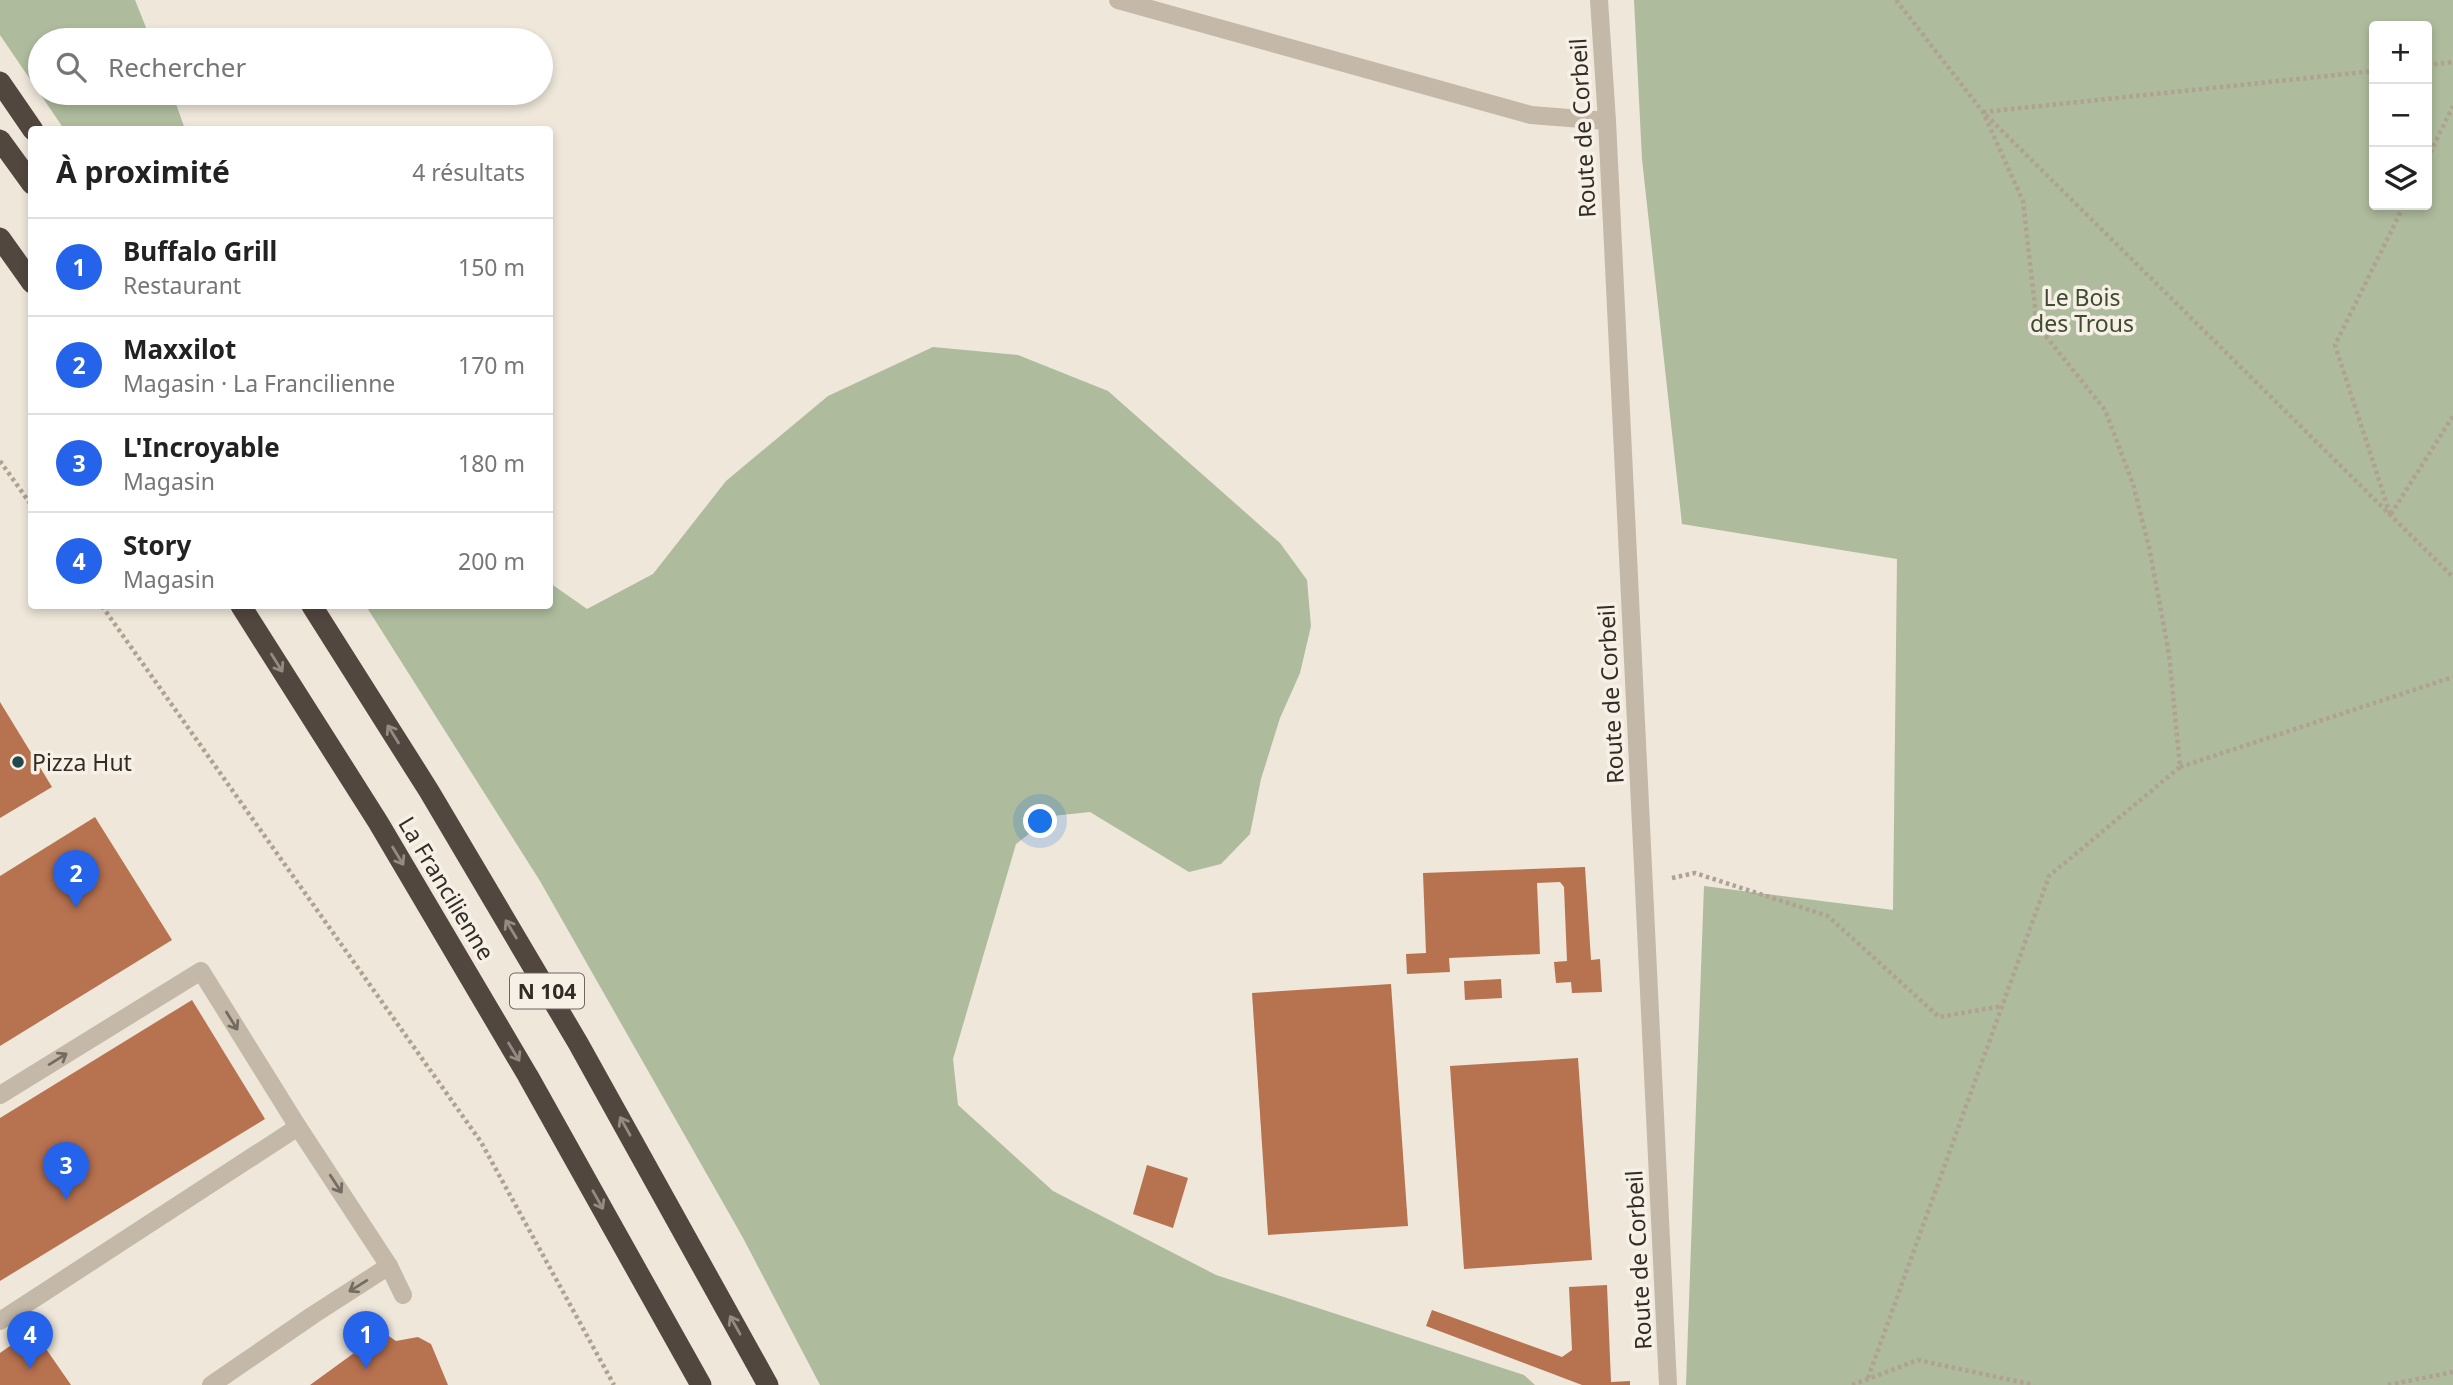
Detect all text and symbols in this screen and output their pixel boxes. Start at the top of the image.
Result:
map controls [2369,21,2432,210]
button: + [2369,21,2432,84]
search box [28,28,553,105]
street label: Route de Corbeil [1561,37,1603,219]
icon: search [52,48,90,86]
text: Rechercher [108,49,246,85]
button: − [2369,84,2432,147]
button: layers [2369,147,2432,210]
text: À proximité [56,151,230,192]
text: 4 résultats [412,156,525,188]
text: Buffalo Grill [123,233,277,269]
text: 1 [72,251,86,283]
text: 150 m [458,251,525,283]
text: Restaurant [123,269,241,301]
park label: Le Bois des Trous [2030,281,2134,339]
text: Maxxilot [123,331,236,367]
text: 2 [72,349,86,381]
text: 170 m [458,349,525,381]
text: Magasin · La Francilienne [123,367,395,399]
text: L'Incroyable [123,429,280,465]
text: 3 [72,447,86,479]
text: 180 m [458,447,525,479]
text: Magasin [123,465,215,497]
text: Story [123,527,191,563]
text: 4 [72,545,86,577]
text: 200 m [458,545,525,577]
text: Magasin [123,563,215,595]
street label: Route de Corbeil [1589,603,1631,785]
one-way arrow [271,653,285,673]
one-way arrow [386,725,400,745]
place label: Pizza Hut [32,746,132,778]
marker: Pizza Hut [10,754,26,770]
your location [1023,804,1057,838]
street label: La Francilienne [392,810,502,966]
one-way arrow [391,846,405,866]
pin: 2 [53,850,99,908]
one-way arrow [504,920,518,940]
road number: N 104 [510,974,584,1009]
one-way arrow [226,1011,240,1031]
one-way arrow [507,1042,521,1062]
one-way arrow [48,1052,68,1066]
one-way arrow [618,1117,632,1137]
pin: 3 [43,1142,89,1200]
street label: Route de Corbeil [1617,1169,1659,1351]
one-way arrow [329,1174,343,1194]
one-way arrow [592,1189,605,1210]
one-way arrow [349,1279,369,1293]
pin: 4 [7,1311,53,1369]
pin: 1 [343,1311,389,1369]
one-way arrow [728,1315,741,1336]

